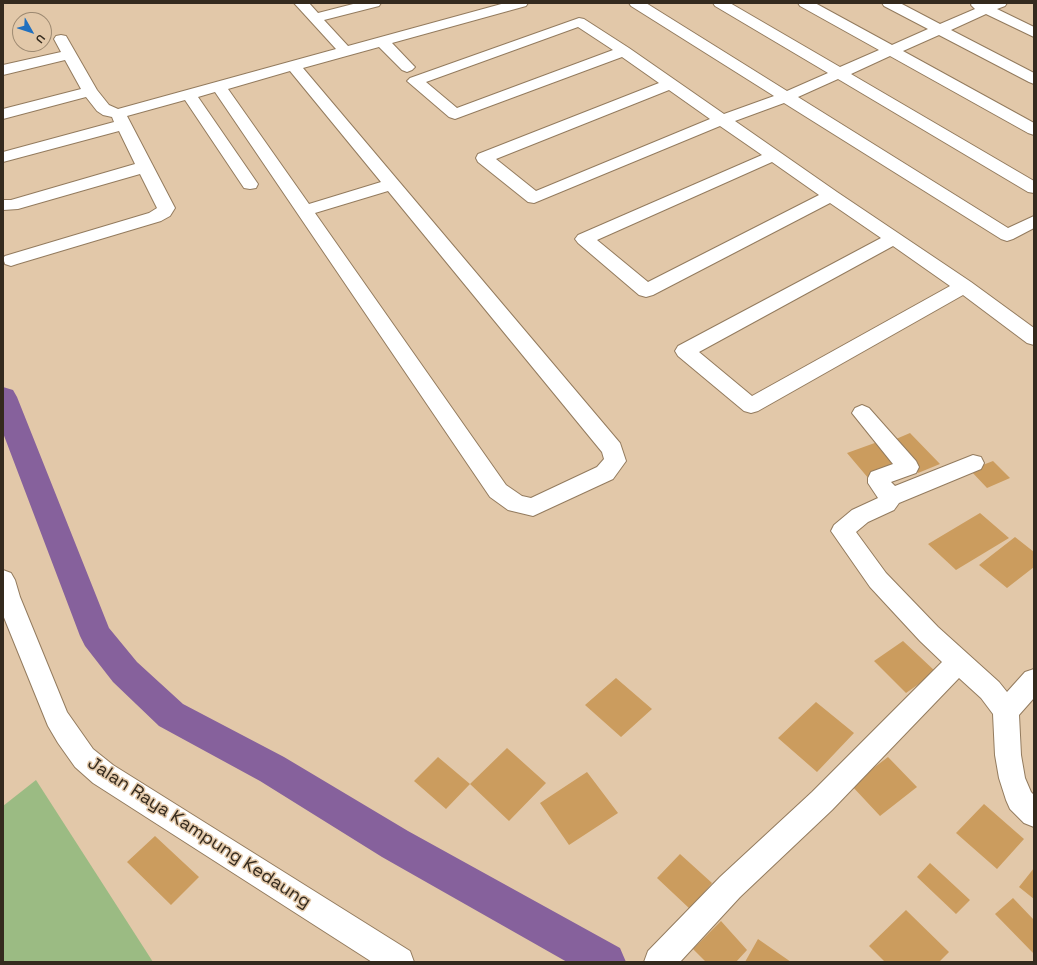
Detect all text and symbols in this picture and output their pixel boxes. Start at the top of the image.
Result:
north arrow [12,12,52,52]
text: U [33,32,48,46]
street label: Jalan Raya Kampung Kedaung [83,753,315,913]

